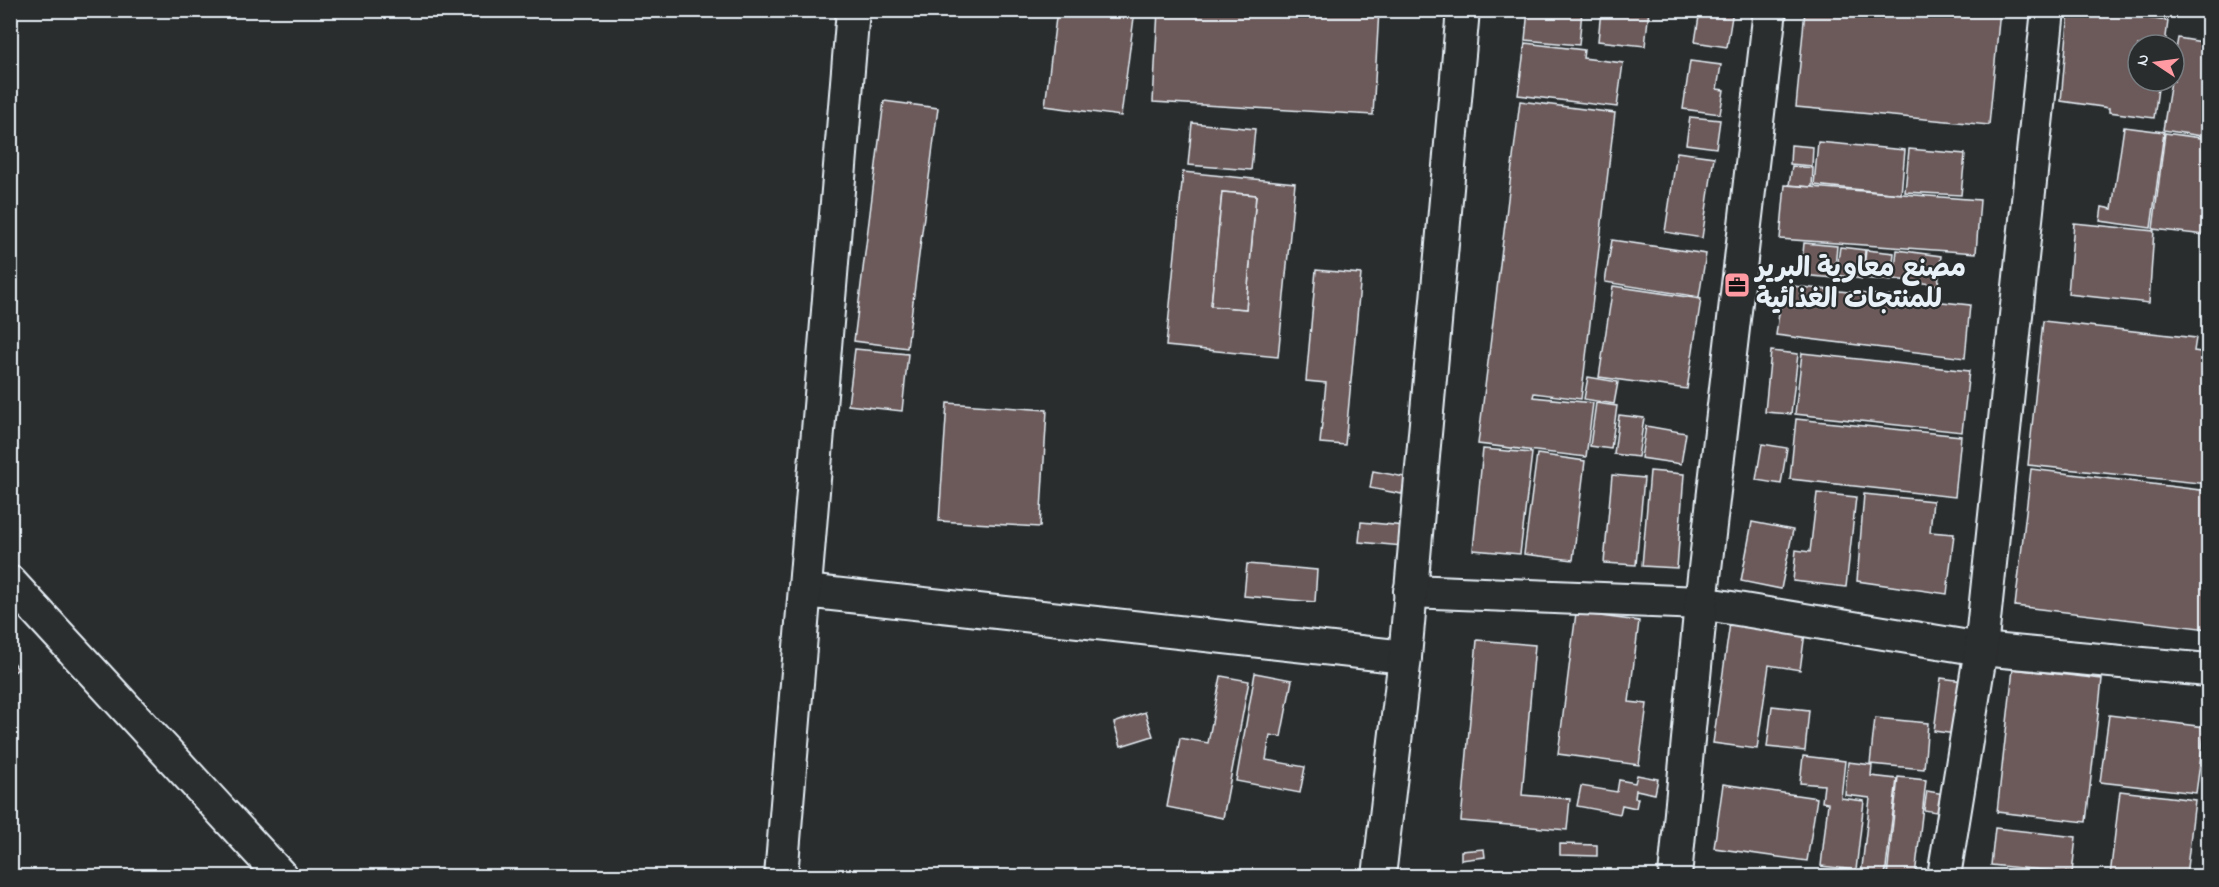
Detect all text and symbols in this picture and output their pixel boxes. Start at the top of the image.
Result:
north arrow [2126,33,2186,93]
text: N [2130,52,2156,68]
place label: مصنع معاوية البرير للمنتجات الغذائية [1753,250,1966,320]
office icon: مصنع معاوية البرير للمنتجات الغذائية [1722,270,1752,300]

